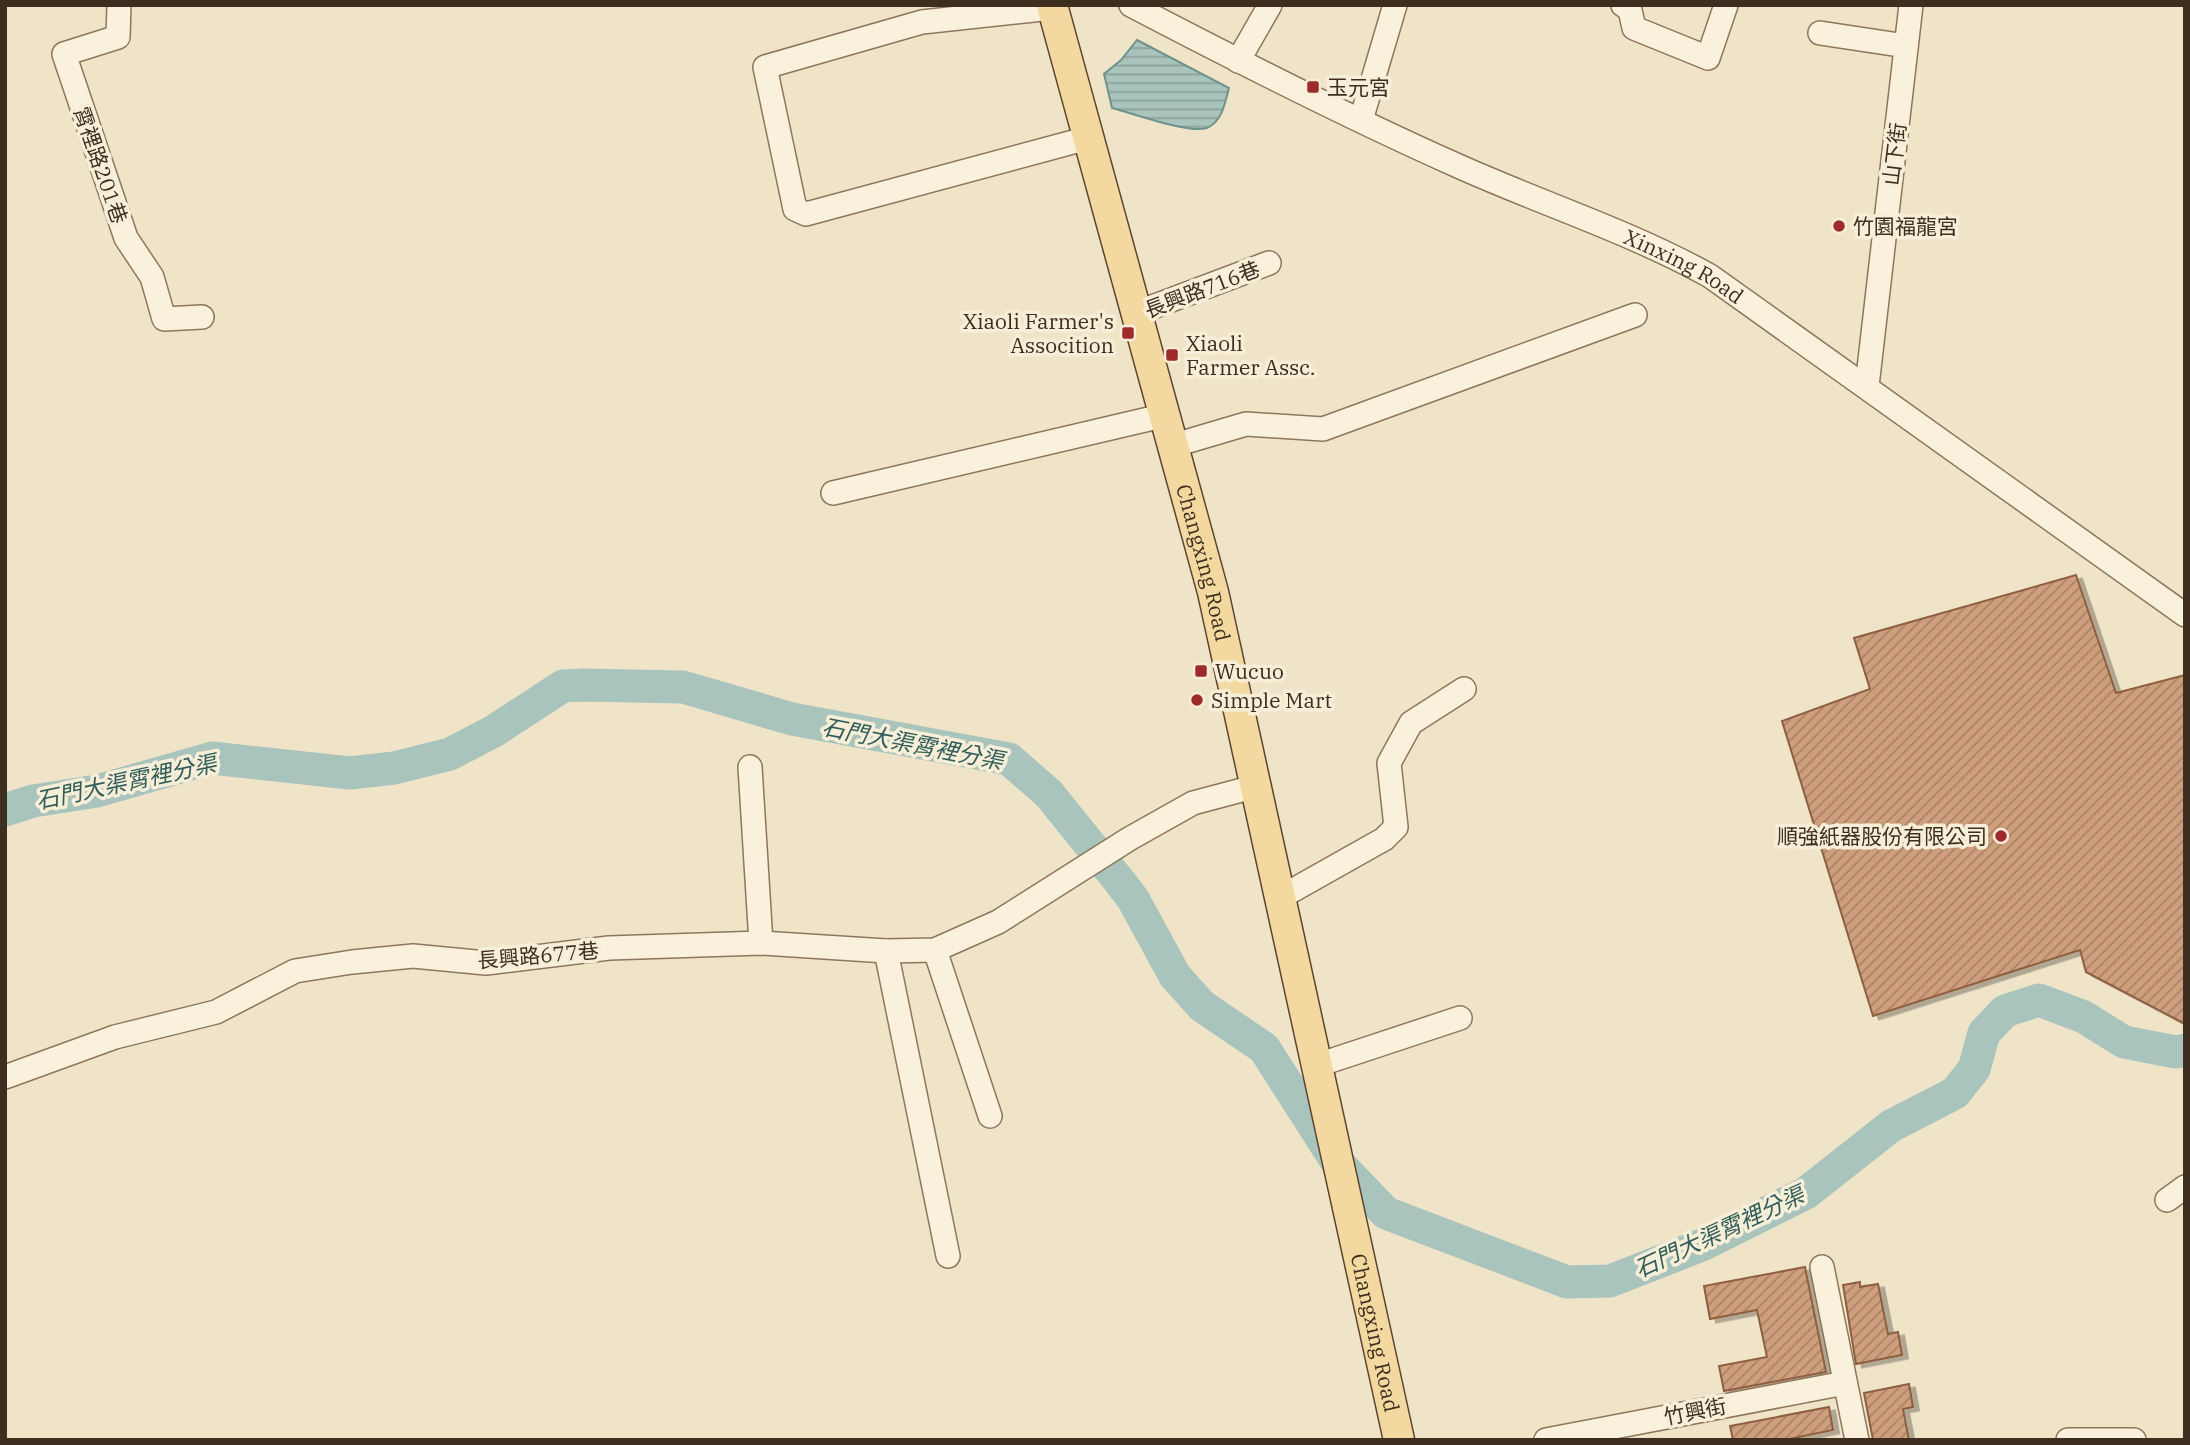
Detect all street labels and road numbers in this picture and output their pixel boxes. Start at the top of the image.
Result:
street label: 霄裡路201巷 [68,103,134,227]
street label: 山下街 [1876,121,1912,187]
street label: Xinxing Road [1620,222,1750,310]
street label: 長興路716巷 [1140,254,1264,324]
street label: Changxing Road [1170,481,1237,644]
street label: 長興路677巷 [476,936,600,974]
street label: Changxing Road [1345,1251,1406,1415]
street label: 竹興街 [1661,1391,1729,1431]

